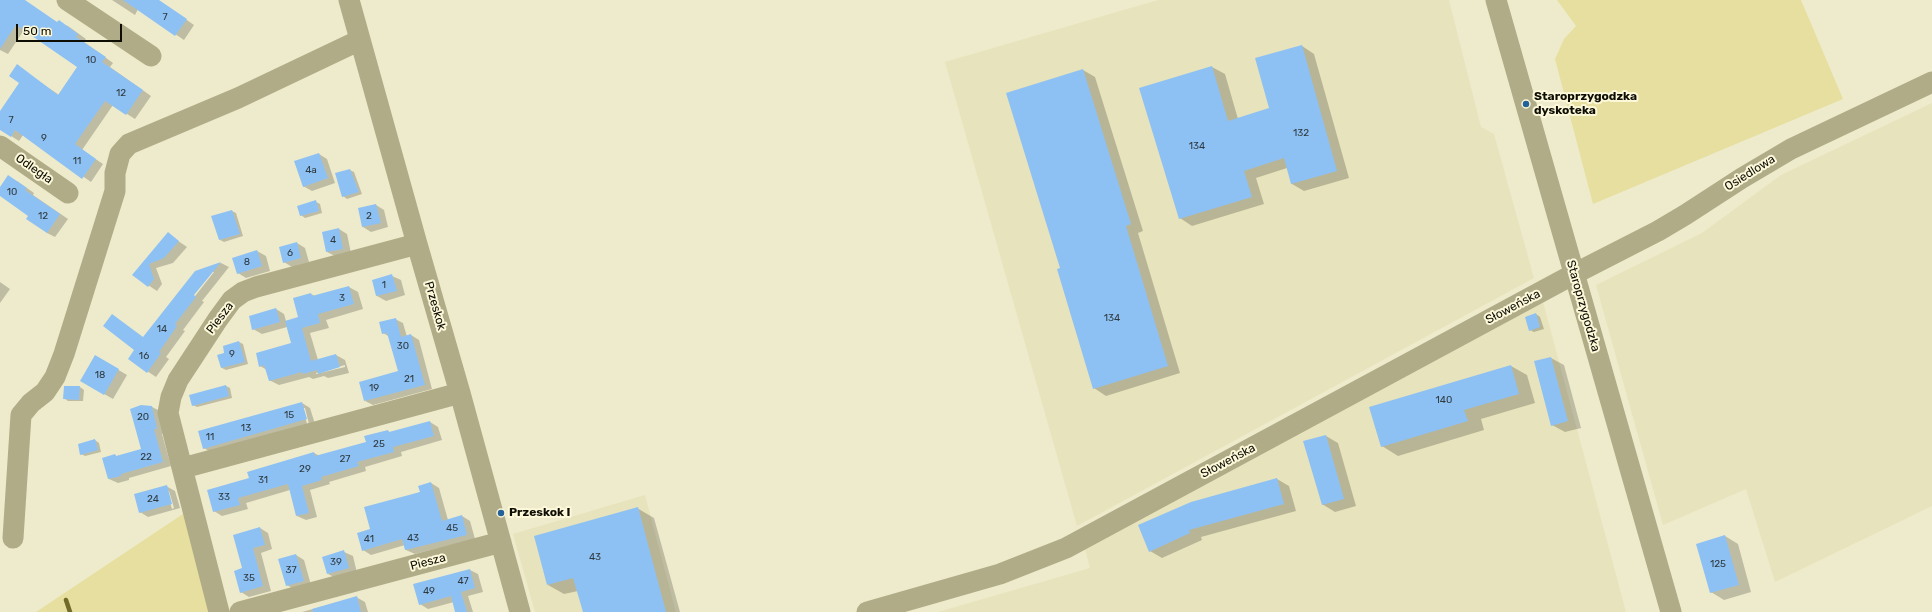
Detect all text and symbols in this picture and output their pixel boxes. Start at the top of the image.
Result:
house number: 7 [162,11,168,23]
scale bar [18,16,124,42]
text: 50 m [23,24,51,38]
house number: 10 [86,54,96,66]
house number: 12 [116,87,126,99]
place label: Staroprzygodzka dyskoteka [1534,90,1637,118]
marker: Staroprzygodzka dyskoteka [1521,99,1531,109]
house number: 7 [8,114,14,126]
house number: 132 [1293,127,1309,139]
house number: 9 [41,132,47,144]
house number: 134 [1189,140,1205,152]
street label: Odległa [13,151,55,187]
street label: Osiedlowa [1722,152,1778,194]
house number: 11 [73,155,81,167]
house number: 4a [305,164,317,176]
house number: 10 [7,186,17,198]
house number: 12 [38,210,48,222]
house number: 2 [366,210,372,222]
house number: 4 [330,234,336,246]
house number: 6 [287,247,293,259]
house number: 8 [244,256,250,268]
street label: Staroprzygodzka [1563,259,1603,353]
house number: 1 [382,279,386,291]
street label: Przeskok [421,280,449,332]
street label: Słoweńska [1483,287,1543,327]
house number: 3 [339,292,345,304]
street label: Piesza [203,299,237,337]
house number: 134 [1104,312,1120,324]
house number: 14 [157,323,167,335]
house number: 30 [397,340,409,352]
house number: 9 [229,348,235,360]
house number: 16 [139,350,149,362]
house number: 18 [95,369,105,381]
house number: 21 [404,373,414,385]
house number: 19 [369,382,379,394]
house number: 140 [1436,394,1452,406]
house number: 15 [284,409,294,421]
house number: 20 [137,411,149,423]
house number: 13 [241,422,251,434]
house number: 11 [206,431,214,443]
house number: 25 [373,438,385,450]
street label: Słoweńska [1198,441,1258,481]
house number: 22 [140,451,152,463]
house number: 27 [340,453,350,465]
house number: 29 [299,463,311,475]
house number: 31 [258,474,268,486]
house number: 33 [218,491,230,503]
house number: 24 [147,493,159,505]
place label: Przeskok I [509,506,570,520]
marker: Przeskok I [496,508,506,518]
house number: 45 [446,522,458,534]
house number: 43 [407,532,419,544]
house number: 41 [364,533,374,545]
street label: Piesza [409,550,447,574]
house number: 43 [589,551,601,563]
house number: 39 [330,556,342,568]
house number: 125 [1710,558,1726,570]
house number: 37 [285,564,297,576]
house number: 35 [243,572,255,584]
house number: 47 [457,575,469,587]
house number: 49 [423,585,435,597]

